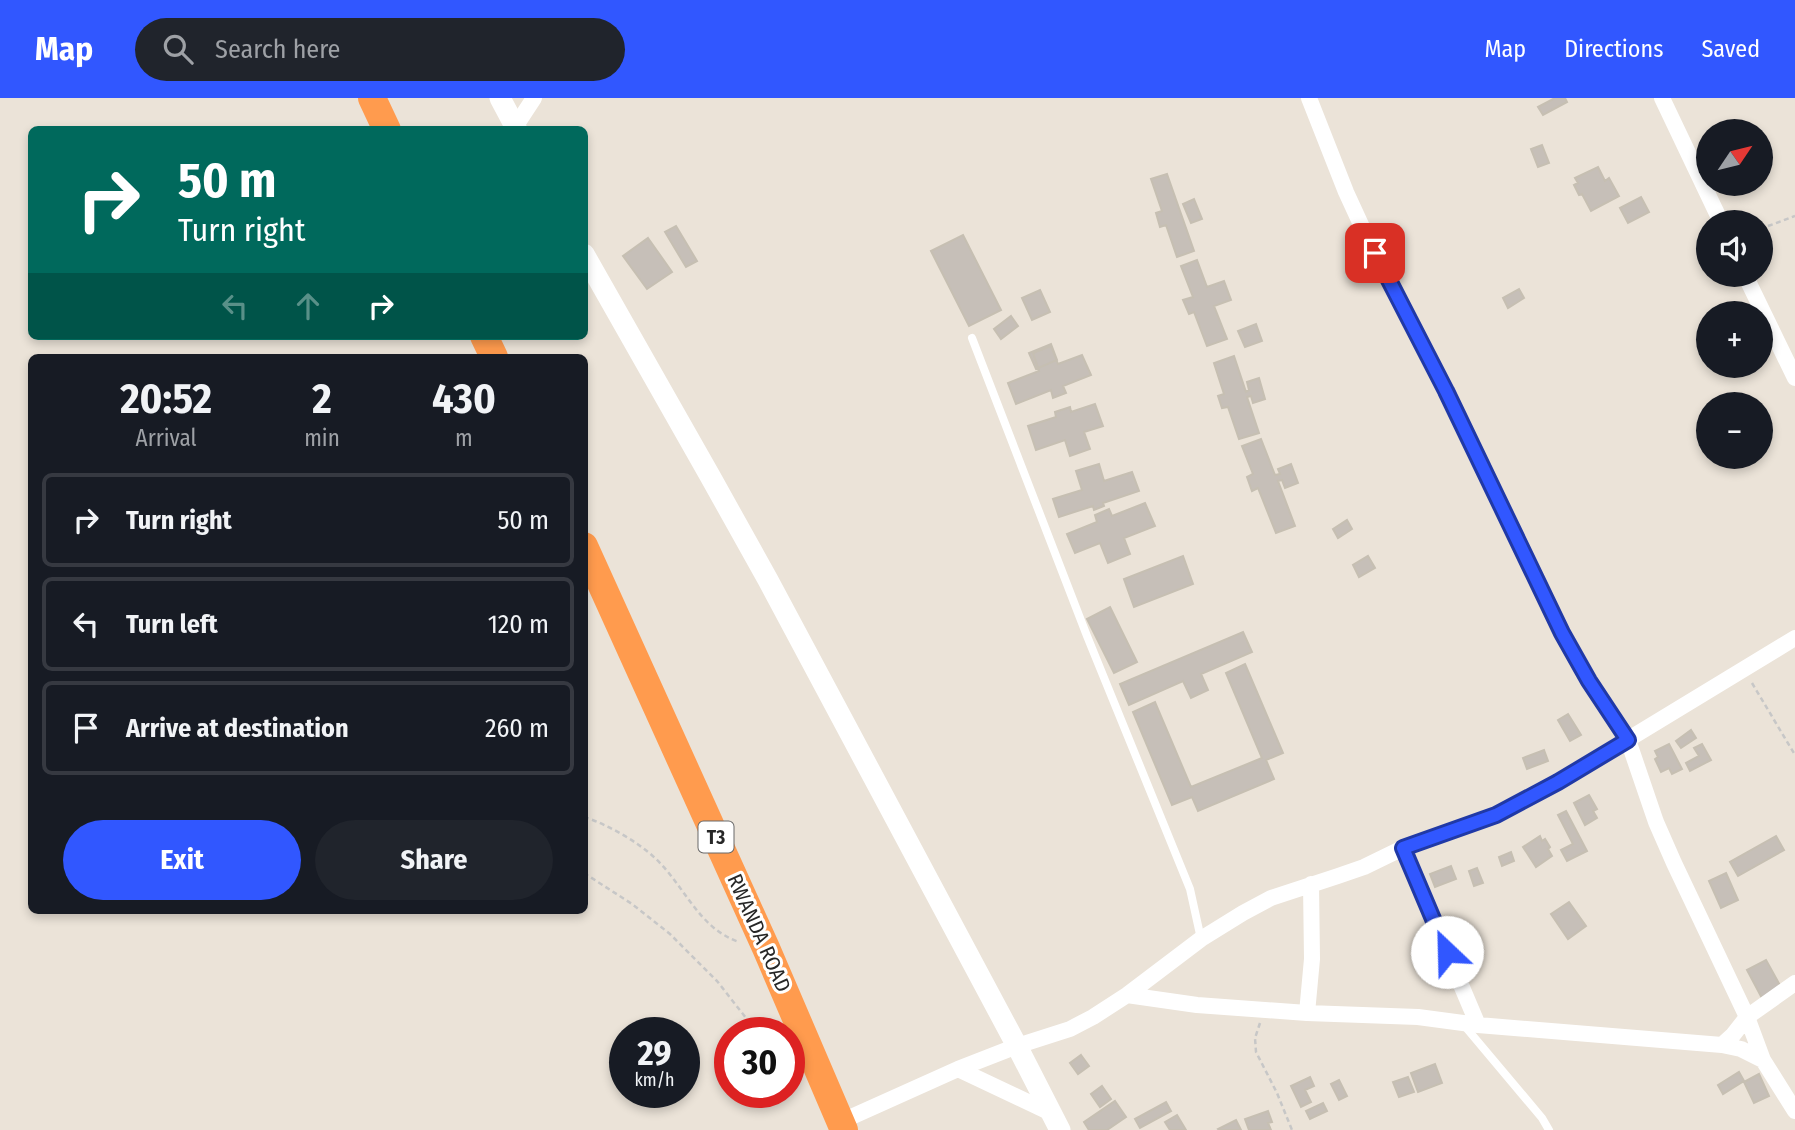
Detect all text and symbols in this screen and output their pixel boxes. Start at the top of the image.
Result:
search box [135,18,625,81]
text: Map [35,29,93,69]
icon: search [159,30,197,68]
text: Search here [215,34,340,65]
text: Map [1485,35,1526,63]
text: Directions [1564,35,1663,63]
text: Saved [1701,35,1760,63]
north arrow [1696,119,1773,196]
map controls [1696,119,1773,469]
text: 50 m [178,151,276,210]
icon: right [63,154,154,245]
button: sound [1696,210,1773,287]
text: Turn right [178,211,305,249]
pin [1345,223,1405,283]
icon: arrive [1356,234,1394,272]
icon: left [216,287,254,325]
icon: ahead [289,287,327,325]
icon: right [362,287,400,325]
button: + [1696,301,1773,378]
text: 20:52 [120,374,212,424]
text: 2 [312,374,332,424]
text: 430 [432,374,496,424]
button: − [1696,392,1773,469]
text: Arrival [136,424,197,452]
text: min [304,424,340,452]
text: m [455,424,473,452]
icon: right [67,501,105,539]
text: Turn right [126,505,232,536]
text: 50 m [497,505,549,536]
icon: left [67,605,105,643]
text: Turn left [126,609,218,640]
text: 120 m [488,609,549,640]
icon: arrive [67,709,105,747]
text: Arrive at destination [126,713,349,744]
text: 260 m [485,713,549,744]
button: Exit [63,820,301,900]
button: Share [315,820,553,900]
road number: T3 [698,822,734,852]
street label: RWANDA ROAD [721,870,797,996]
position arrow [1410,915,1484,989]
speed limit sign: 30 [714,1017,805,1108]
text: 29 [637,1032,672,1074]
text: km/h [634,1069,675,1091]

